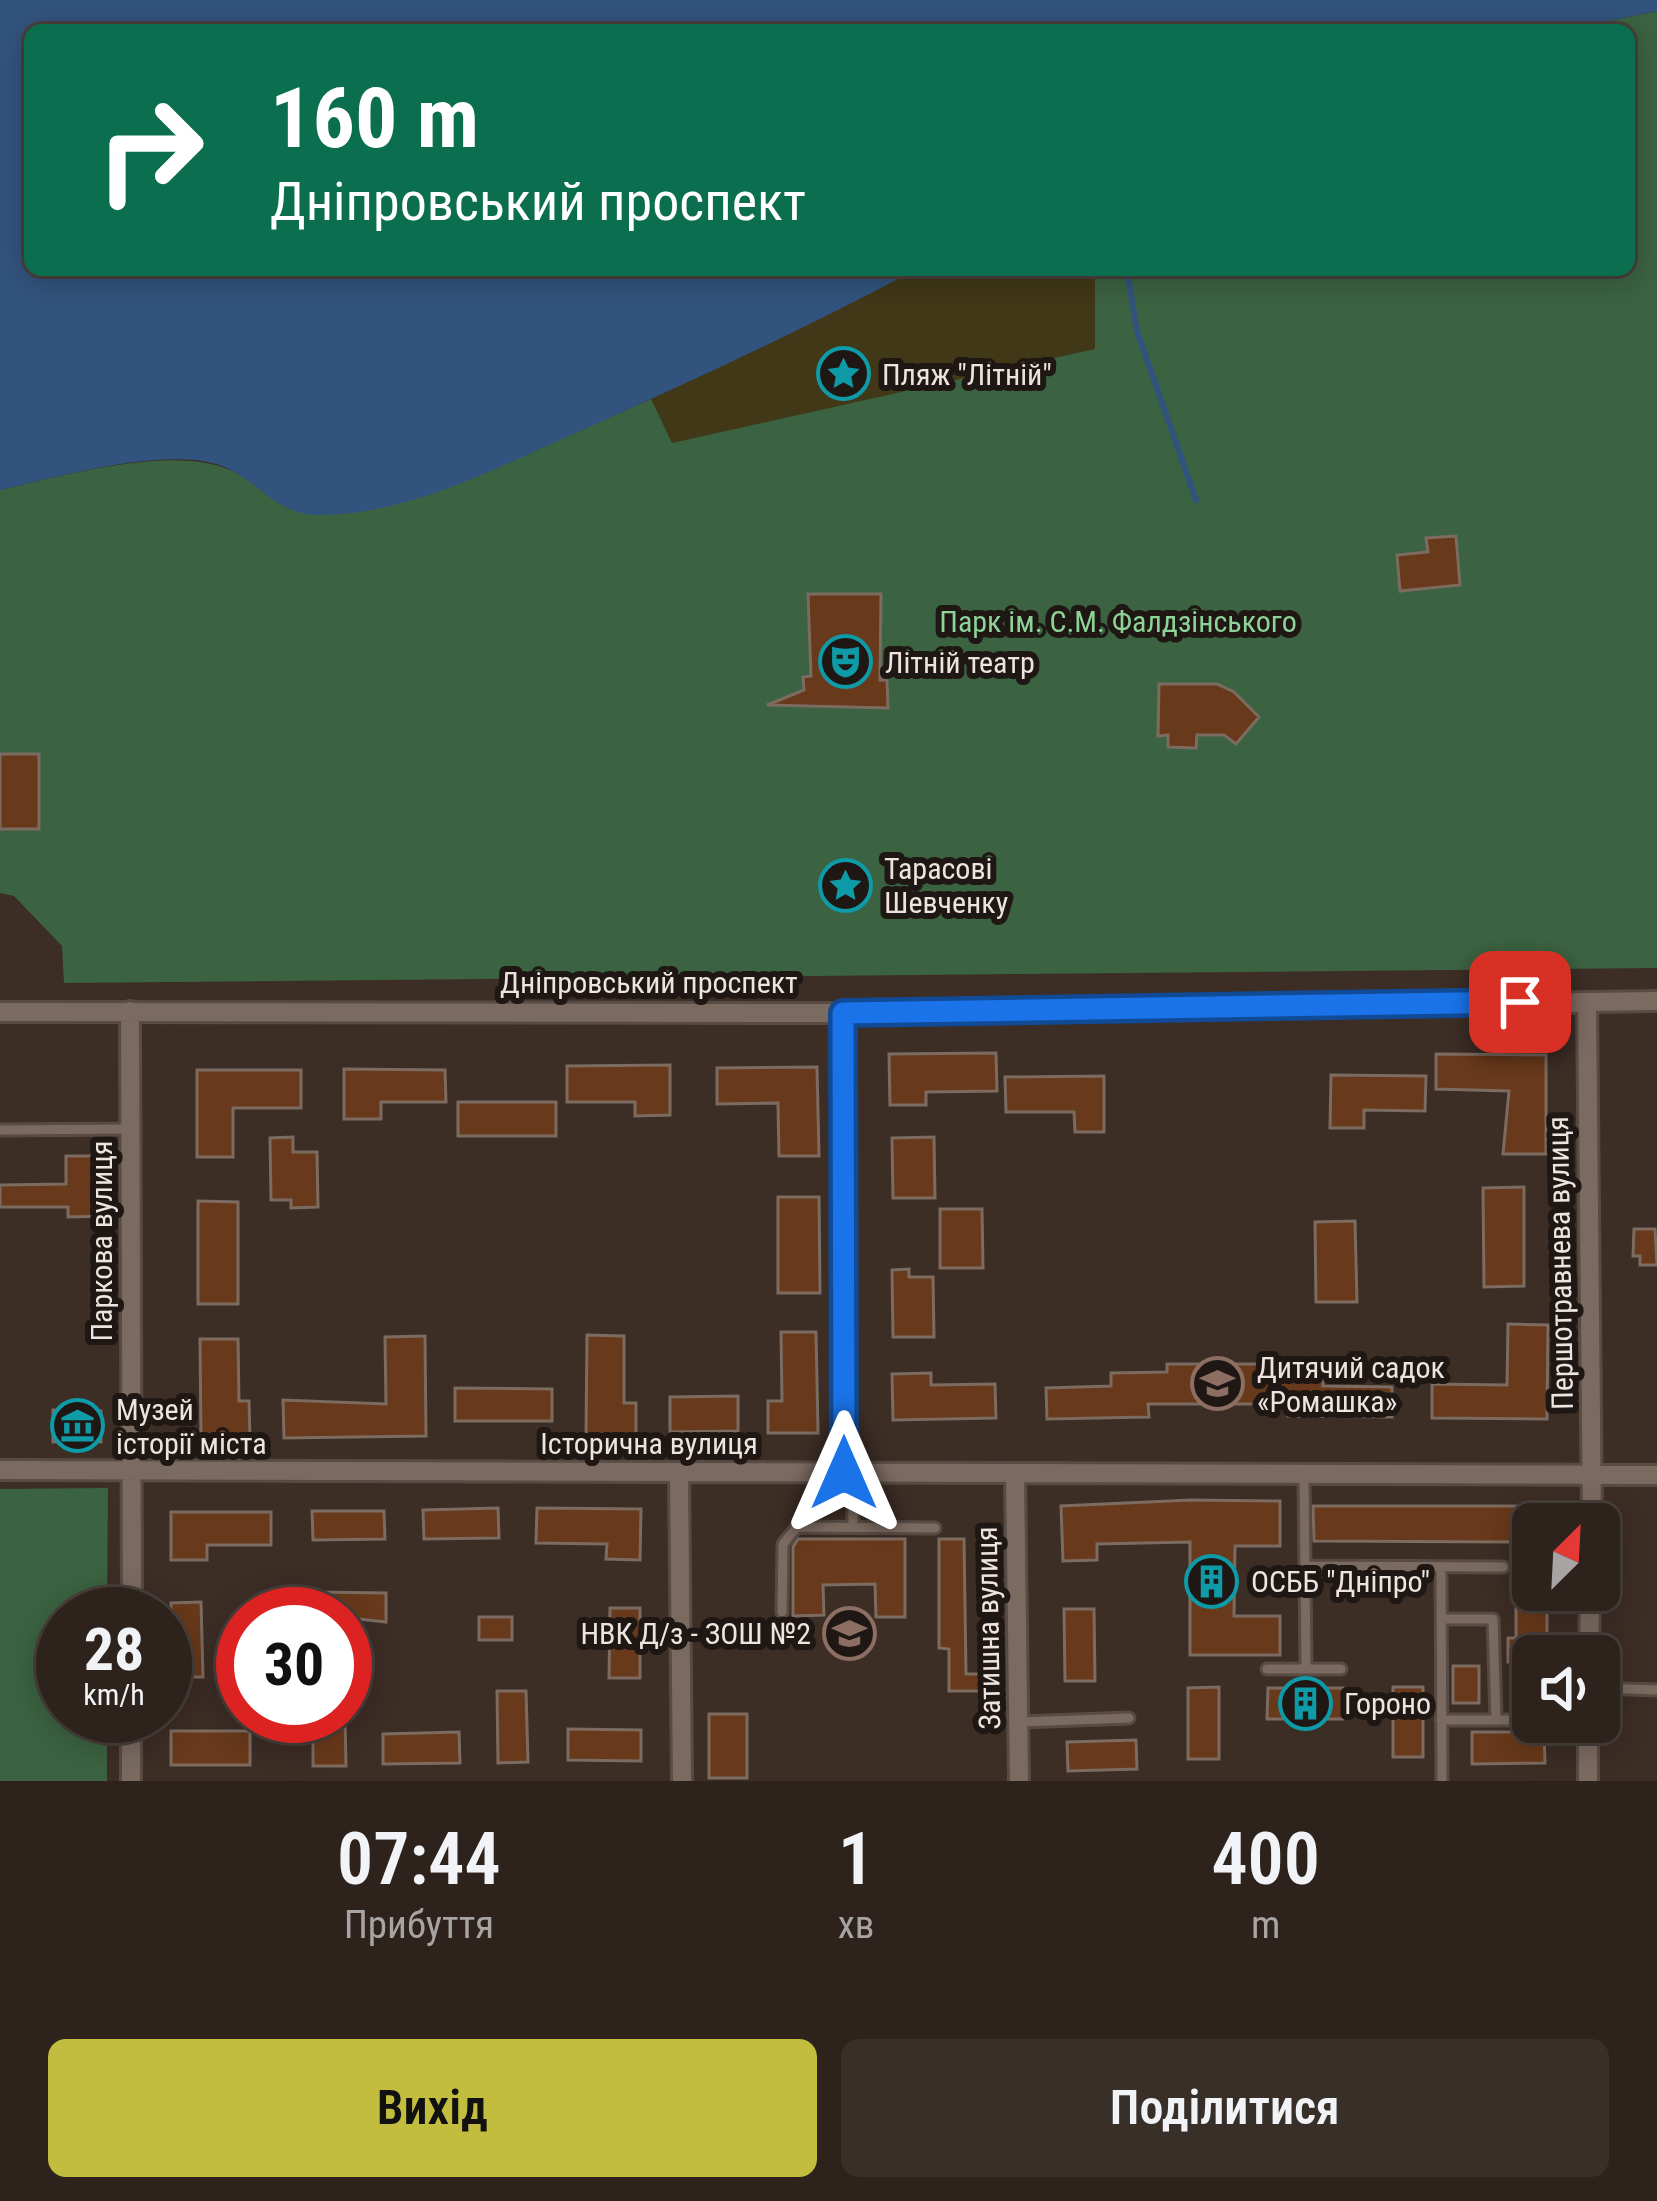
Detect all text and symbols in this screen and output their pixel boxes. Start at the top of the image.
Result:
text: 160 m [270,69,479,168]
icon: right [72,72,228,228]
text: Дніпровський проспект [270,170,806,233]
place icon: Пляж "Літній" [815,346,871,402]
place label: Пляж "Літній" [882,357,1052,392]
park label: Парк ім. С.М. Фалдзінського [939,604,1297,639]
theatre icon: Літній театр [818,634,874,690]
place label: Літній театр [885,645,1035,680]
place label: Тарасові Шевченку [884,851,1008,920]
place icon: Тарасові Шевченку [817,857,873,913]
pin [1469,951,1571,1053]
street label: Дніпровський проспект [500,965,798,1000]
icon: arrive [1487,969,1553,1035]
street label: Першотравнева вулиця [1540,1116,1580,1410]
street label: Паркова вулиця [84,1140,119,1342]
place label: Дитячий садок «Ромашка» [1257,1350,1445,1419]
school or university icon: Дитячий садок «Ромашка» [1190,1356,1246,1412]
place label: Музей історії міста [116,1392,267,1461]
museum icon: Музей історії міста [49,1398,105,1454]
position arrow [781,1410,907,1536]
street label: Історична вулиця [540,1426,758,1461]
north arrow [1512,1503,1620,1611]
map controls [1512,1503,1620,1743]
street label: Затишна вулиця [969,1526,1007,1730]
building icon: ОСББ "Днiпро" [1184,1553,1240,1609]
place label: ОСББ "Днiпро" [1251,1564,1430,1599]
speed limit sign: 30 [216,1587,372,1743]
school or university icon: НВК Д/з - ЗОШ №2 [822,1605,878,1661]
text: 28 [84,1614,144,1685]
place label: НВК Д/з - ЗОШ №2 [580,1616,811,1651]
button: sound [1512,1635,1620,1743]
building icon: Гороно [1277,1675,1333,1731]
text: km/h [83,1677,145,1712]
place label: Гороно [1344,1686,1431,1721]
text: 07:44 [337,1817,501,1902]
text: 1 [838,1817,874,1902]
text: 400 [1211,1817,1320,1902]
text: Прибуття [344,1902,494,1948]
text: хв [838,1902,874,1948]
text: m [1251,1902,1280,1948]
button: Вихід [48,2039,817,2177]
button: Поділитися [841,2039,1609,2177]

